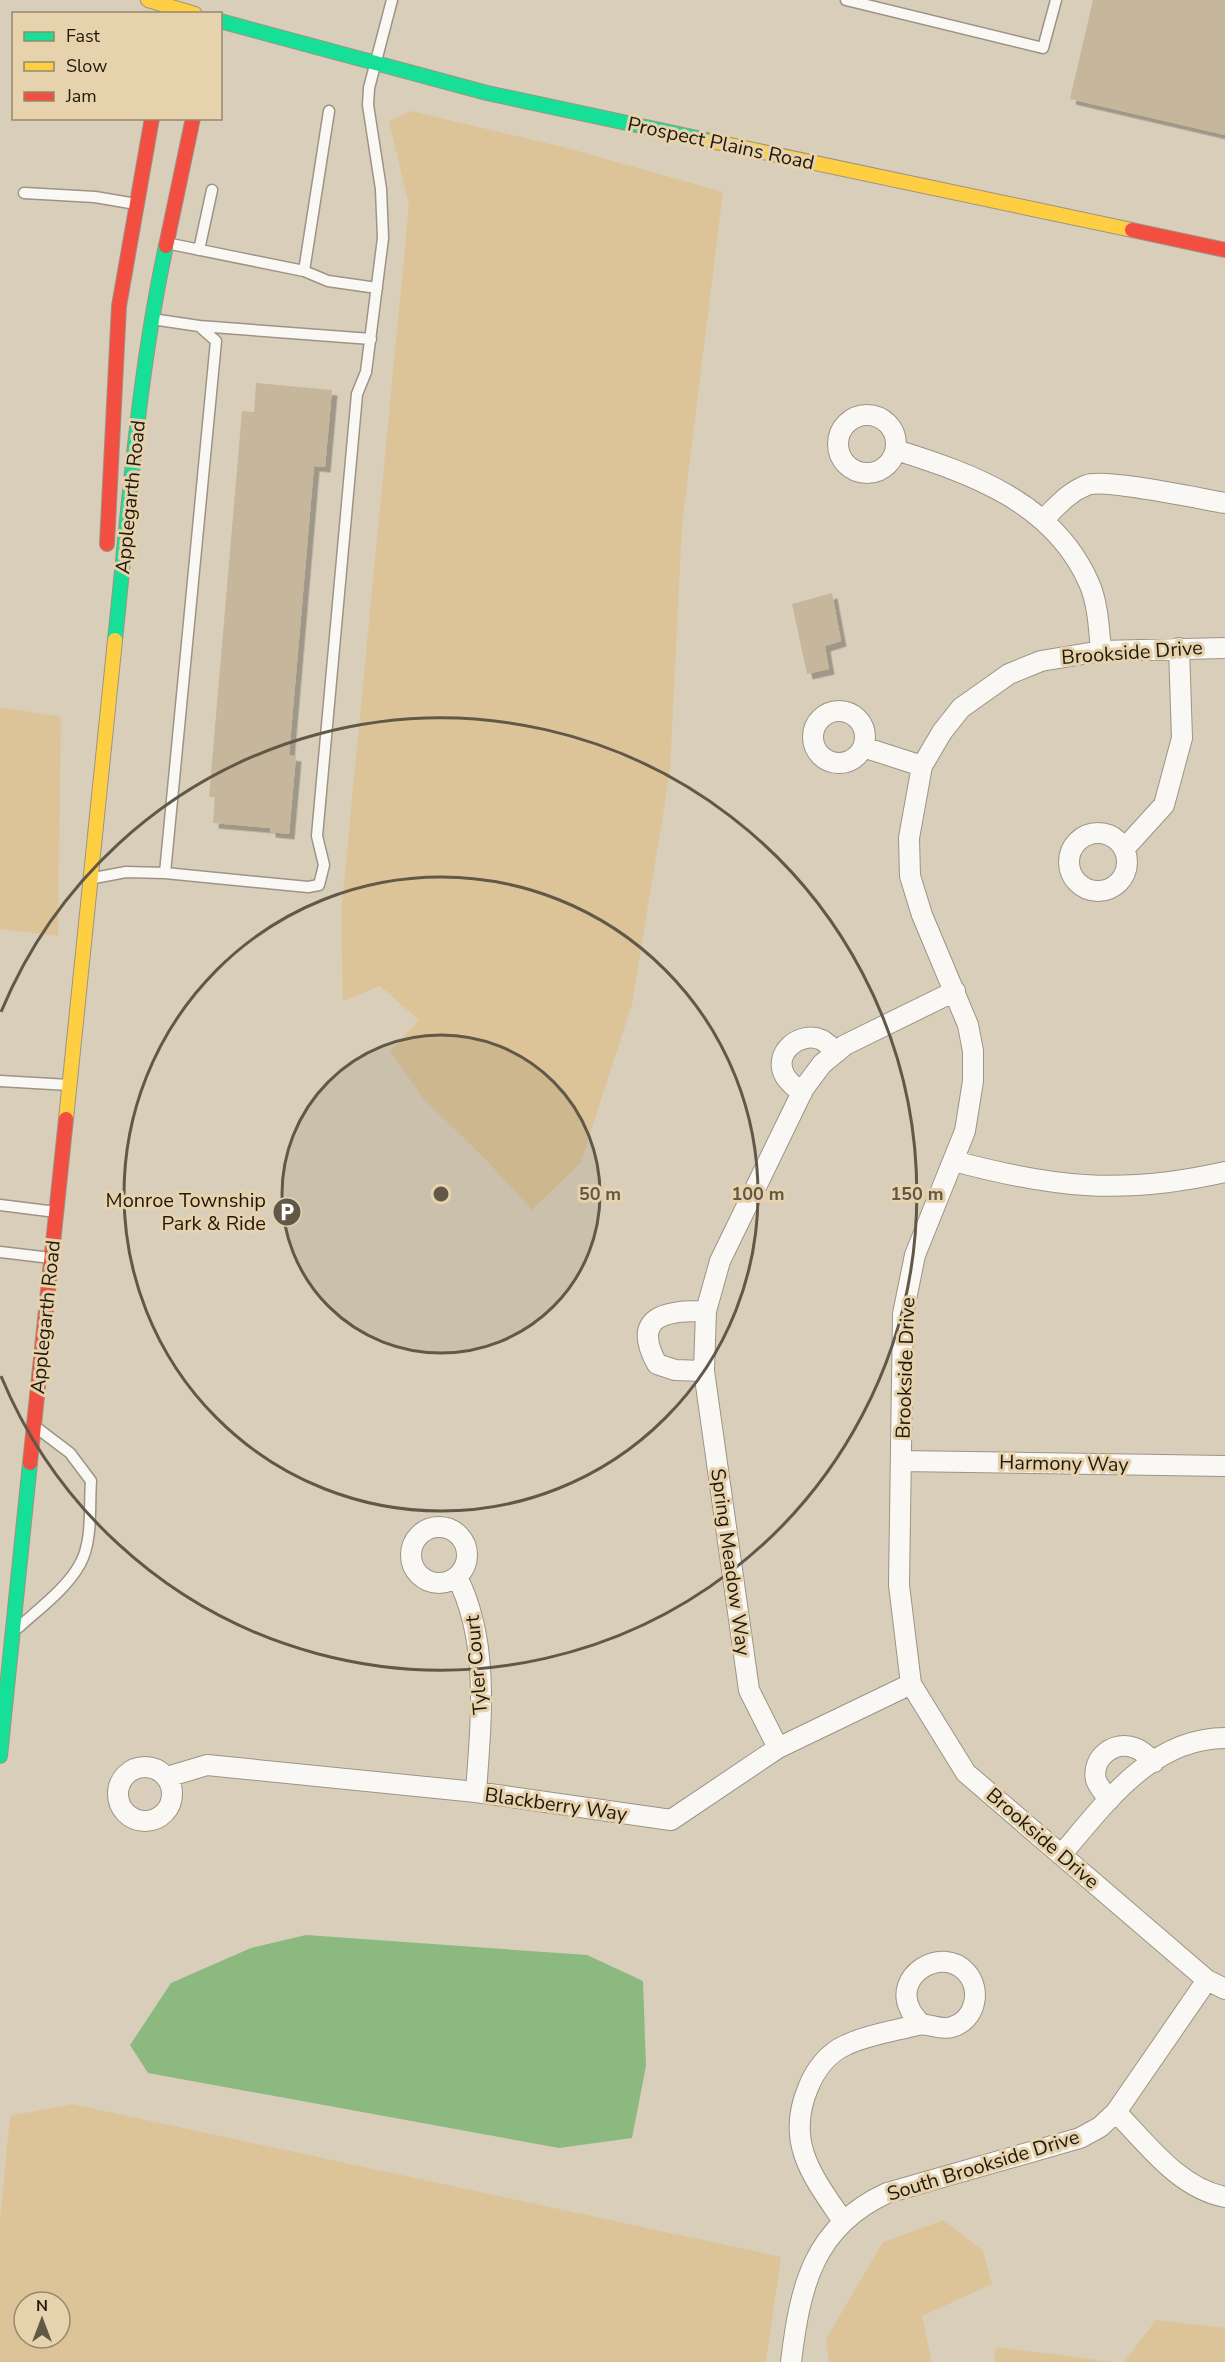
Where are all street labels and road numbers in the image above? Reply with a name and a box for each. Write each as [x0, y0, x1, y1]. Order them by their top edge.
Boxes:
street label: Prospect Plains Road [625, 110, 817, 176]
street label: Applegarth Road [109, 419, 152, 575]
street label: Brookside Drive [1060, 634, 1204, 671]
street label: Applegarth Road [24, 1239, 67, 1395]
street label: Brookside Drive [890, 1297, 921, 1439]
street label: Harmony Way [999, 1449, 1130, 1478]
street label: Spring Meadow Way [704, 1467, 757, 1658]
street label: Tyler Court [459, 1613, 494, 1716]
street label: Blackberry Way [483, 1781, 630, 1828]
street label: Brookside Drive [980, 1782, 1105, 1895]
street label: South Brookside Drive [884, 2123, 1083, 2208]

